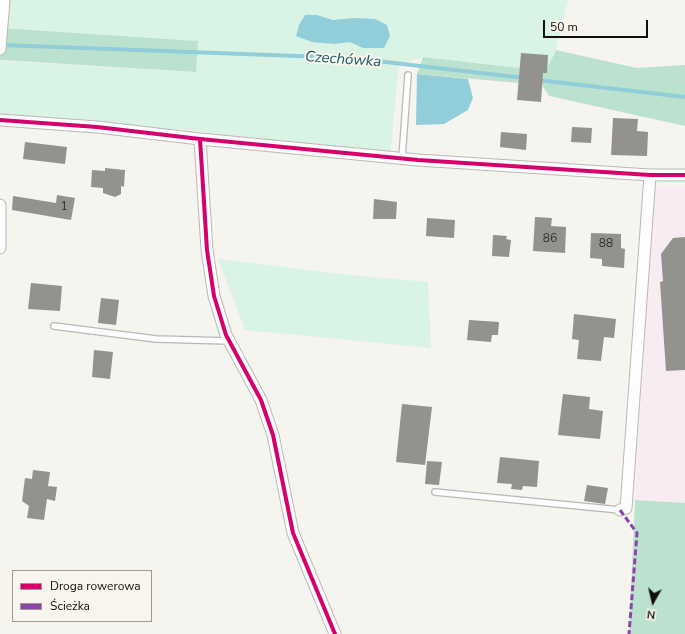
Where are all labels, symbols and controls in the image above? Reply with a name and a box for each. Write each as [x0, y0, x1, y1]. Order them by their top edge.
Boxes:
scale bar [545, 12, 650, 38]
text: 50 m [550, 19, 578, 35]
water label: Czechówka [304, 48, 382, 72]
house number: 1 [60, 200, 68, 214]
house number: 86 [543, 232, 557, 246]
house number: 88 [599, 237, 613, 251]
legend [12, 570, 152, 622]
text: Droga rowerowa [50, 578, 141, 594]
north arrow [633, 582, 673, 622]
text: Ścieżka [50, 598, 90, 614]
text: N [646, 606, 656, 622]

